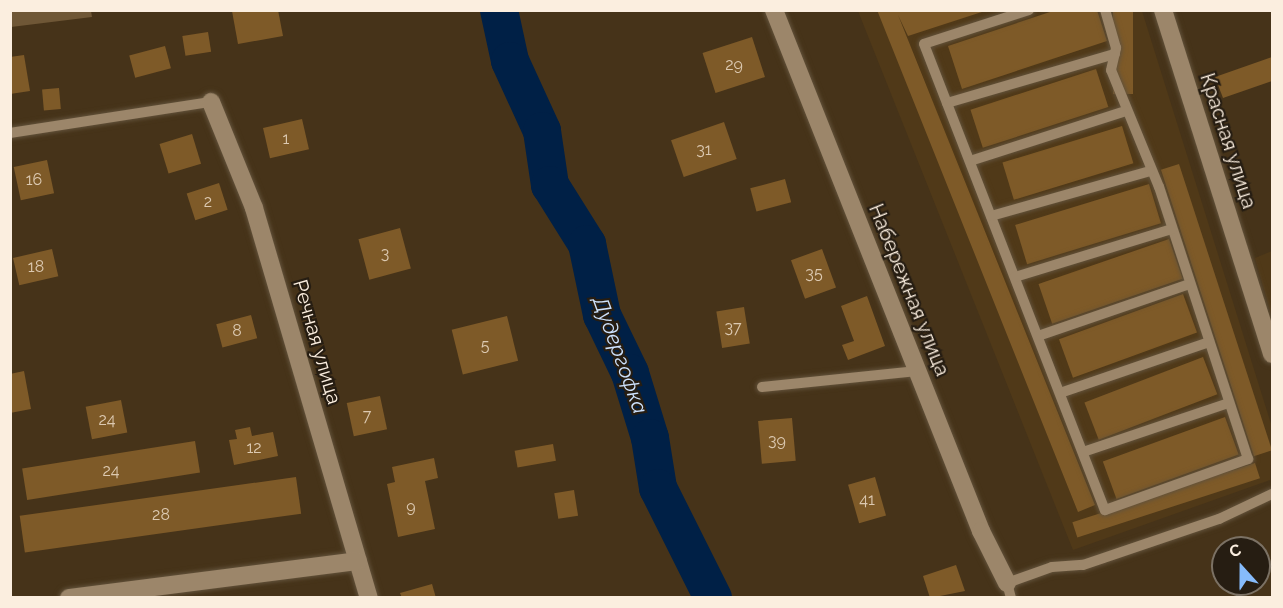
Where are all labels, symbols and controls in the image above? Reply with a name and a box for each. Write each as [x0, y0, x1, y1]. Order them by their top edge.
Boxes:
house number: 29 [725, 55, 743, 75]
street label: Красная улица [1195, 70, 1261, 212]
house number: 1 [283, 129, 289, 149]
house number: 31 [696, 140, 712, 160]
house number: 16 [26, 170, 42, 190]
house number: 2 [204, 192, 212, 212]
street label: Набережная улица [863, 200, 955, 380]
house number: 3 [381, 244, 389, 264]
house number: 18 [28, 257, 44, 277]
house number: 35 [805, 264, 823, 284]
street label: Речная улица [288, 277, 346, 407]
water label: Дудергофка [587, 293, 653, 417]
house number: 37 [724, 318, 742, 338]
house number: 8 [232, 321, 242, 341]
house number: 5 [481, 336, 489, 356]
house number: 7 [363, 406, 371, 426]
house number: 24 [98, 410, 116, 430]
house number: 39 [768, 431, 786, 451]
house number: 12 [246, 438, 262, 458]
house number: 24 [102, 461, 120, 481]
house number: 41 [859, 490, 875, 510]
house number: 9 [406, 497, 416, 517]
house number: 28 [152, 505, 170, 525]
north arrow [1211, 536, 1271, 596]
text: С [1227, 540, 1244, 561]

